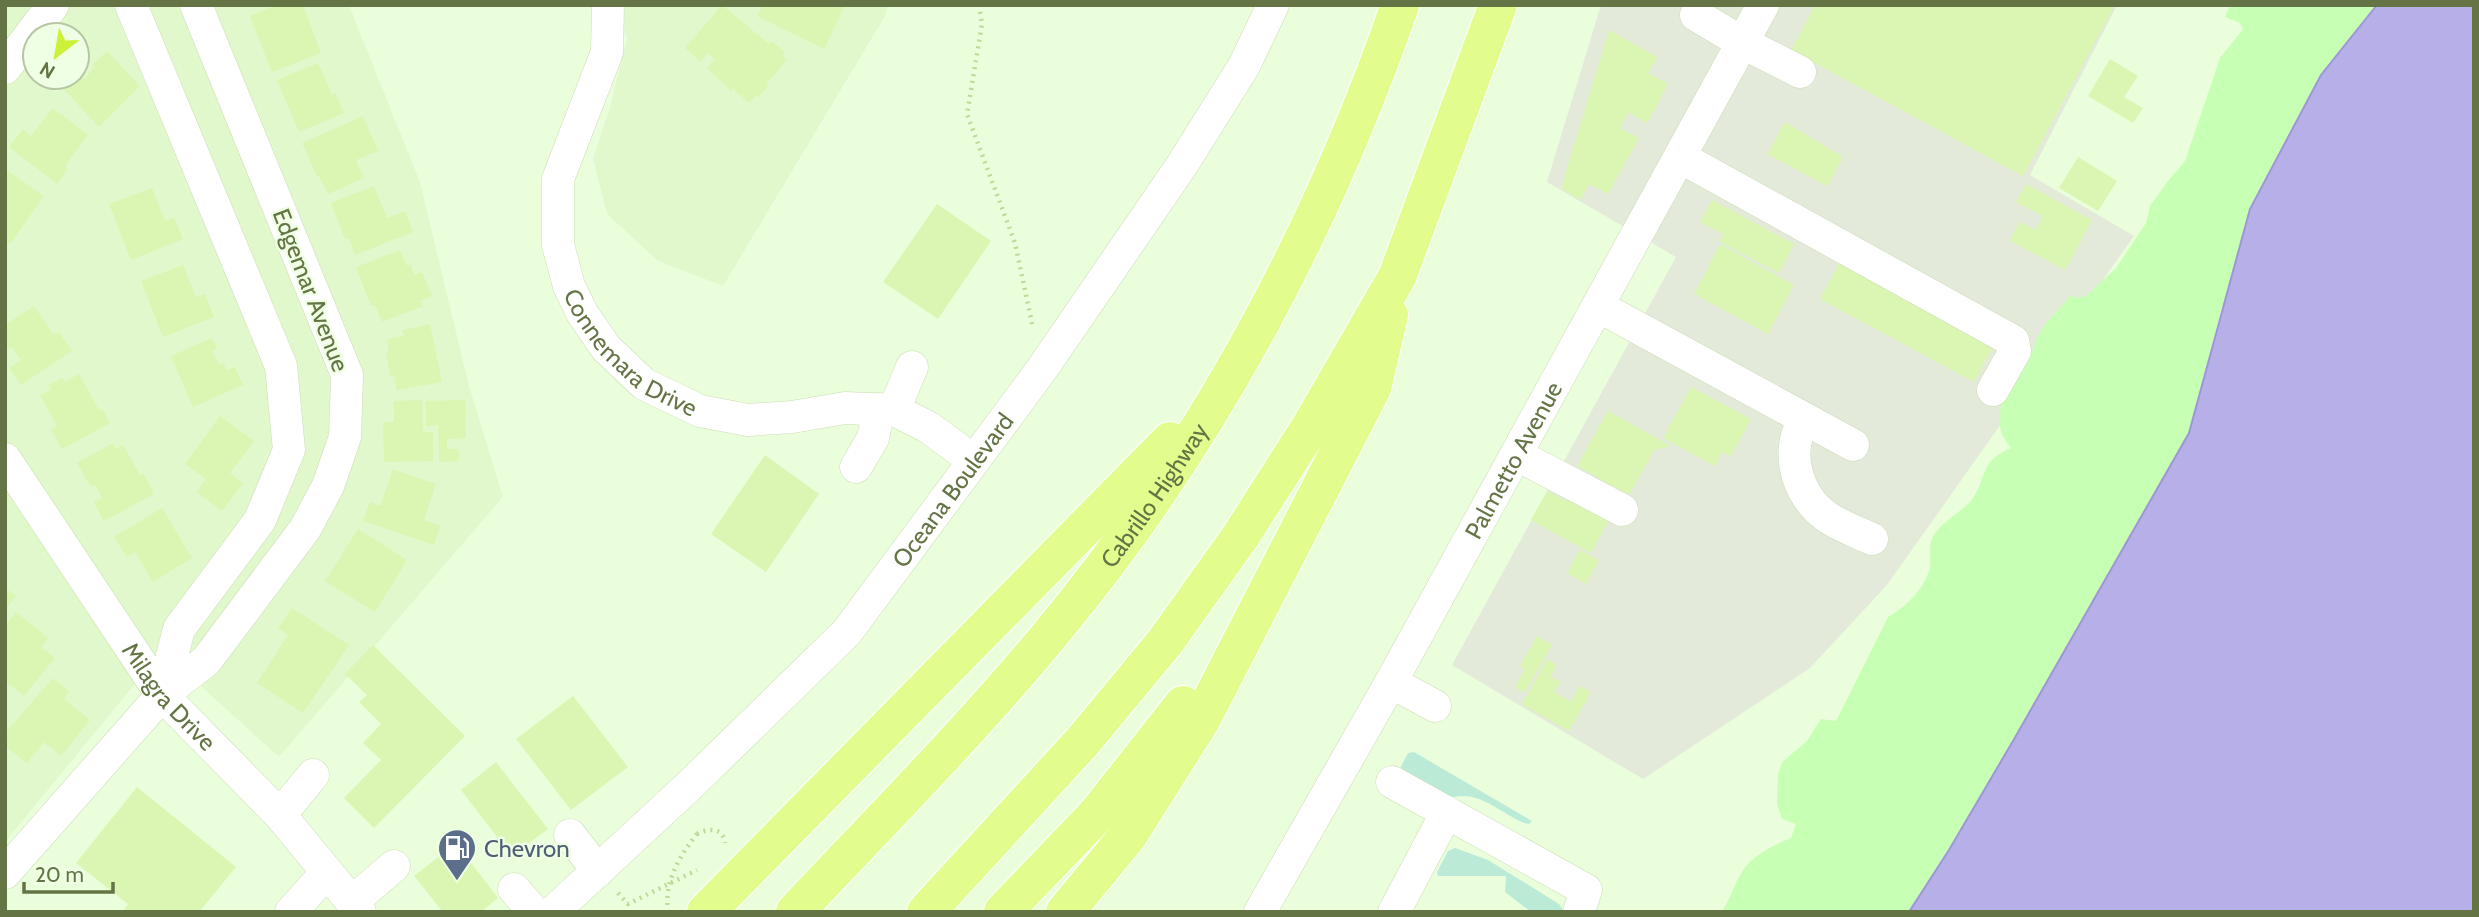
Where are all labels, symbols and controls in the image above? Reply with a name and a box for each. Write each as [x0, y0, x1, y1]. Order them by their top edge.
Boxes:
north arrow [21, 21, 91, 91]
text: N [36, 57, 59, 83]
street label: Edgemar Avenue [267, 204, 355, 376]
street label: Connemara Drive [558, 284, 702, 422]
street label: Palmetto Avenue [1458, 376, 1568, 544]
street label: Oceana Boulevard [886, 407, 1019, 573]
street label: Cabrillo Highway [1094, 417, 1214, 573]
street label: Milagra Drive [117, 637, 222, 756]
fuel station icon: Chevron [436, 827, 478, 882]
place label: Chevron [484, 834, 570, 863]
scale bar [24, 850, 114, 894]
text: 20 m [35, 862, 84, 887]

